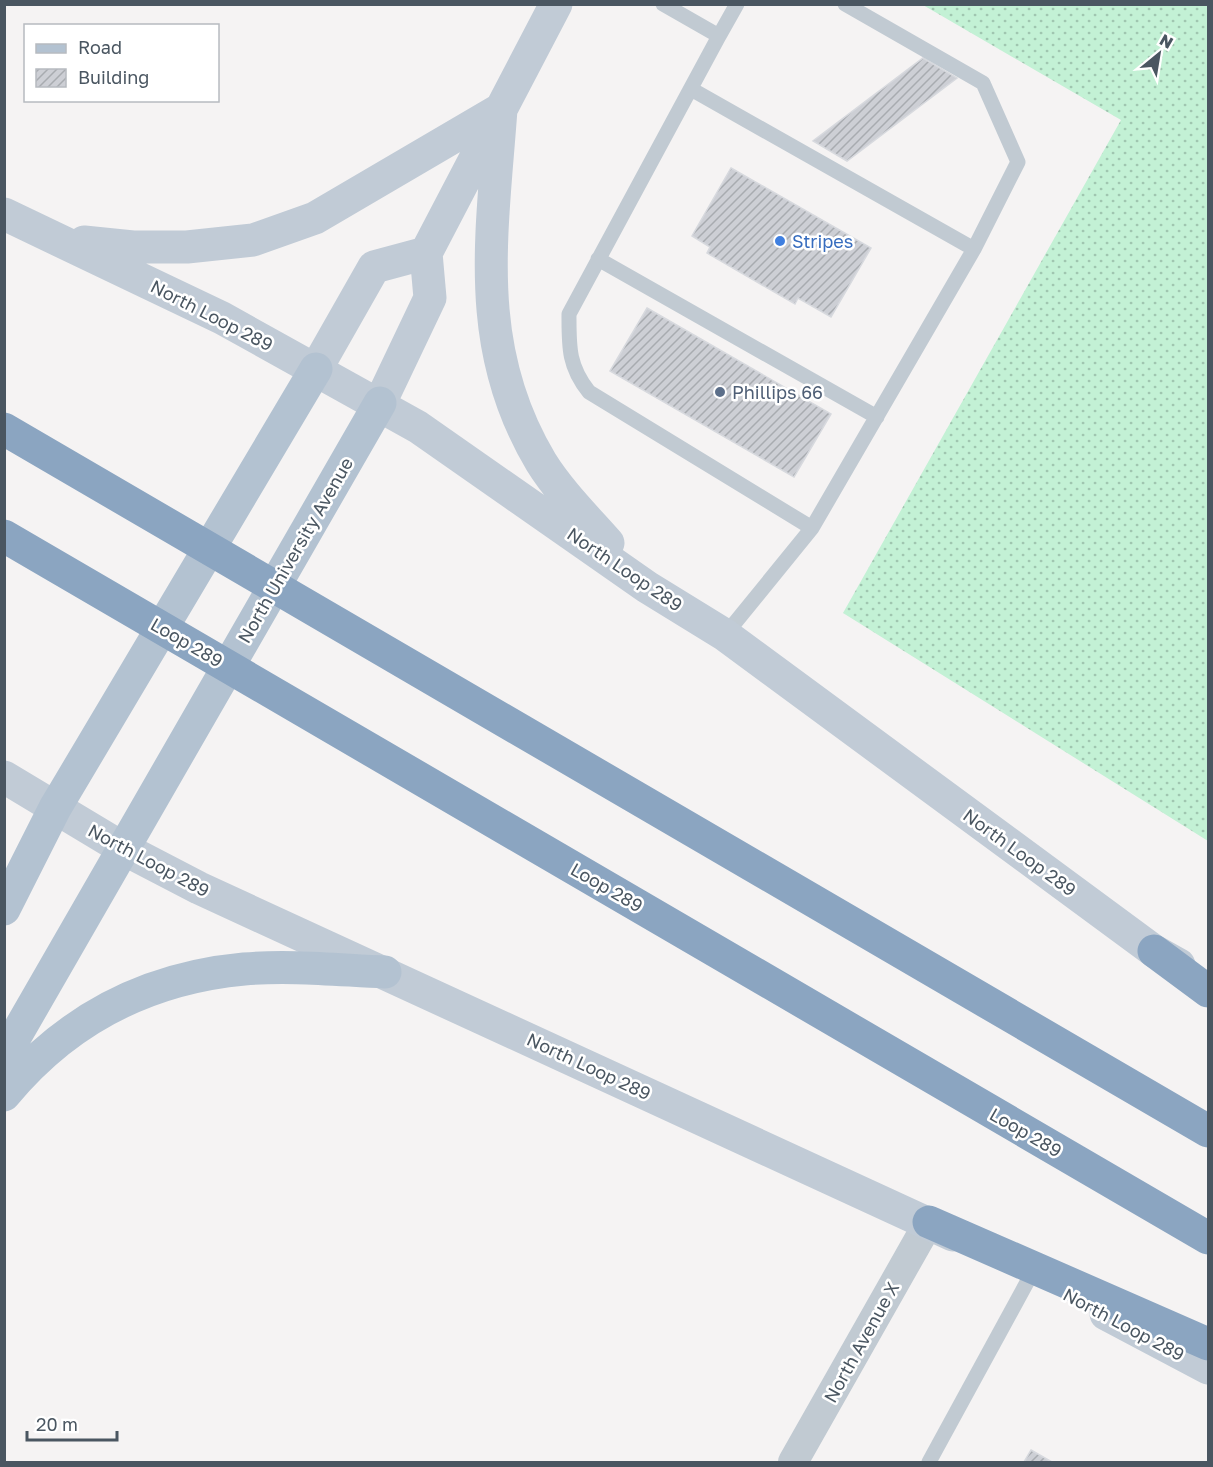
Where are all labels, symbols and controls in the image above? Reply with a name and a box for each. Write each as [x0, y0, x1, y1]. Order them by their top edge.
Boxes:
legend [24, 24, 219, 102]
north arrow [1129, 24, 1189, 84]
text: N [1156, 29, 1177, 53]
text: Road [78, 36, 122, 58]
text: Building [78, 66, 149, 88]
place label: Stripes [792, 230, 853, 252]
marker: Stripes [773, 234, 787, 248]
street label: North Loop 289 [147, 275, 277, 355]
place label: Phillips 66 [732, 381, 823, 403]
marker: Phillips 66 [713, 385, 727, 399]
street label: North University Avenue [233, 453, 357, 647]
street label: North Loop 289 [563, 522, 687, 616]
street label: Loop 289 [147, 613, 227, 671]
street label: North Loop 289 [959, 804, 1081, 900]
street label: North Loop 289 [85, 819, 213, 901]
street label: Loop 289 [567, 858, 647, 916]
street label: North Loop 289 [524, 1028, 654, 1104]
street label: Loop 289 [986, 1103, 1066, 1161]
street label: North Avenue X [819, 1278, 903, 1406]
street label: North Loop 289 [1060, 1283, 1188, 1365]
scale bar [27, 1404, 117, 1442]
text: 20 m [36, 1413, 78, 1435]

